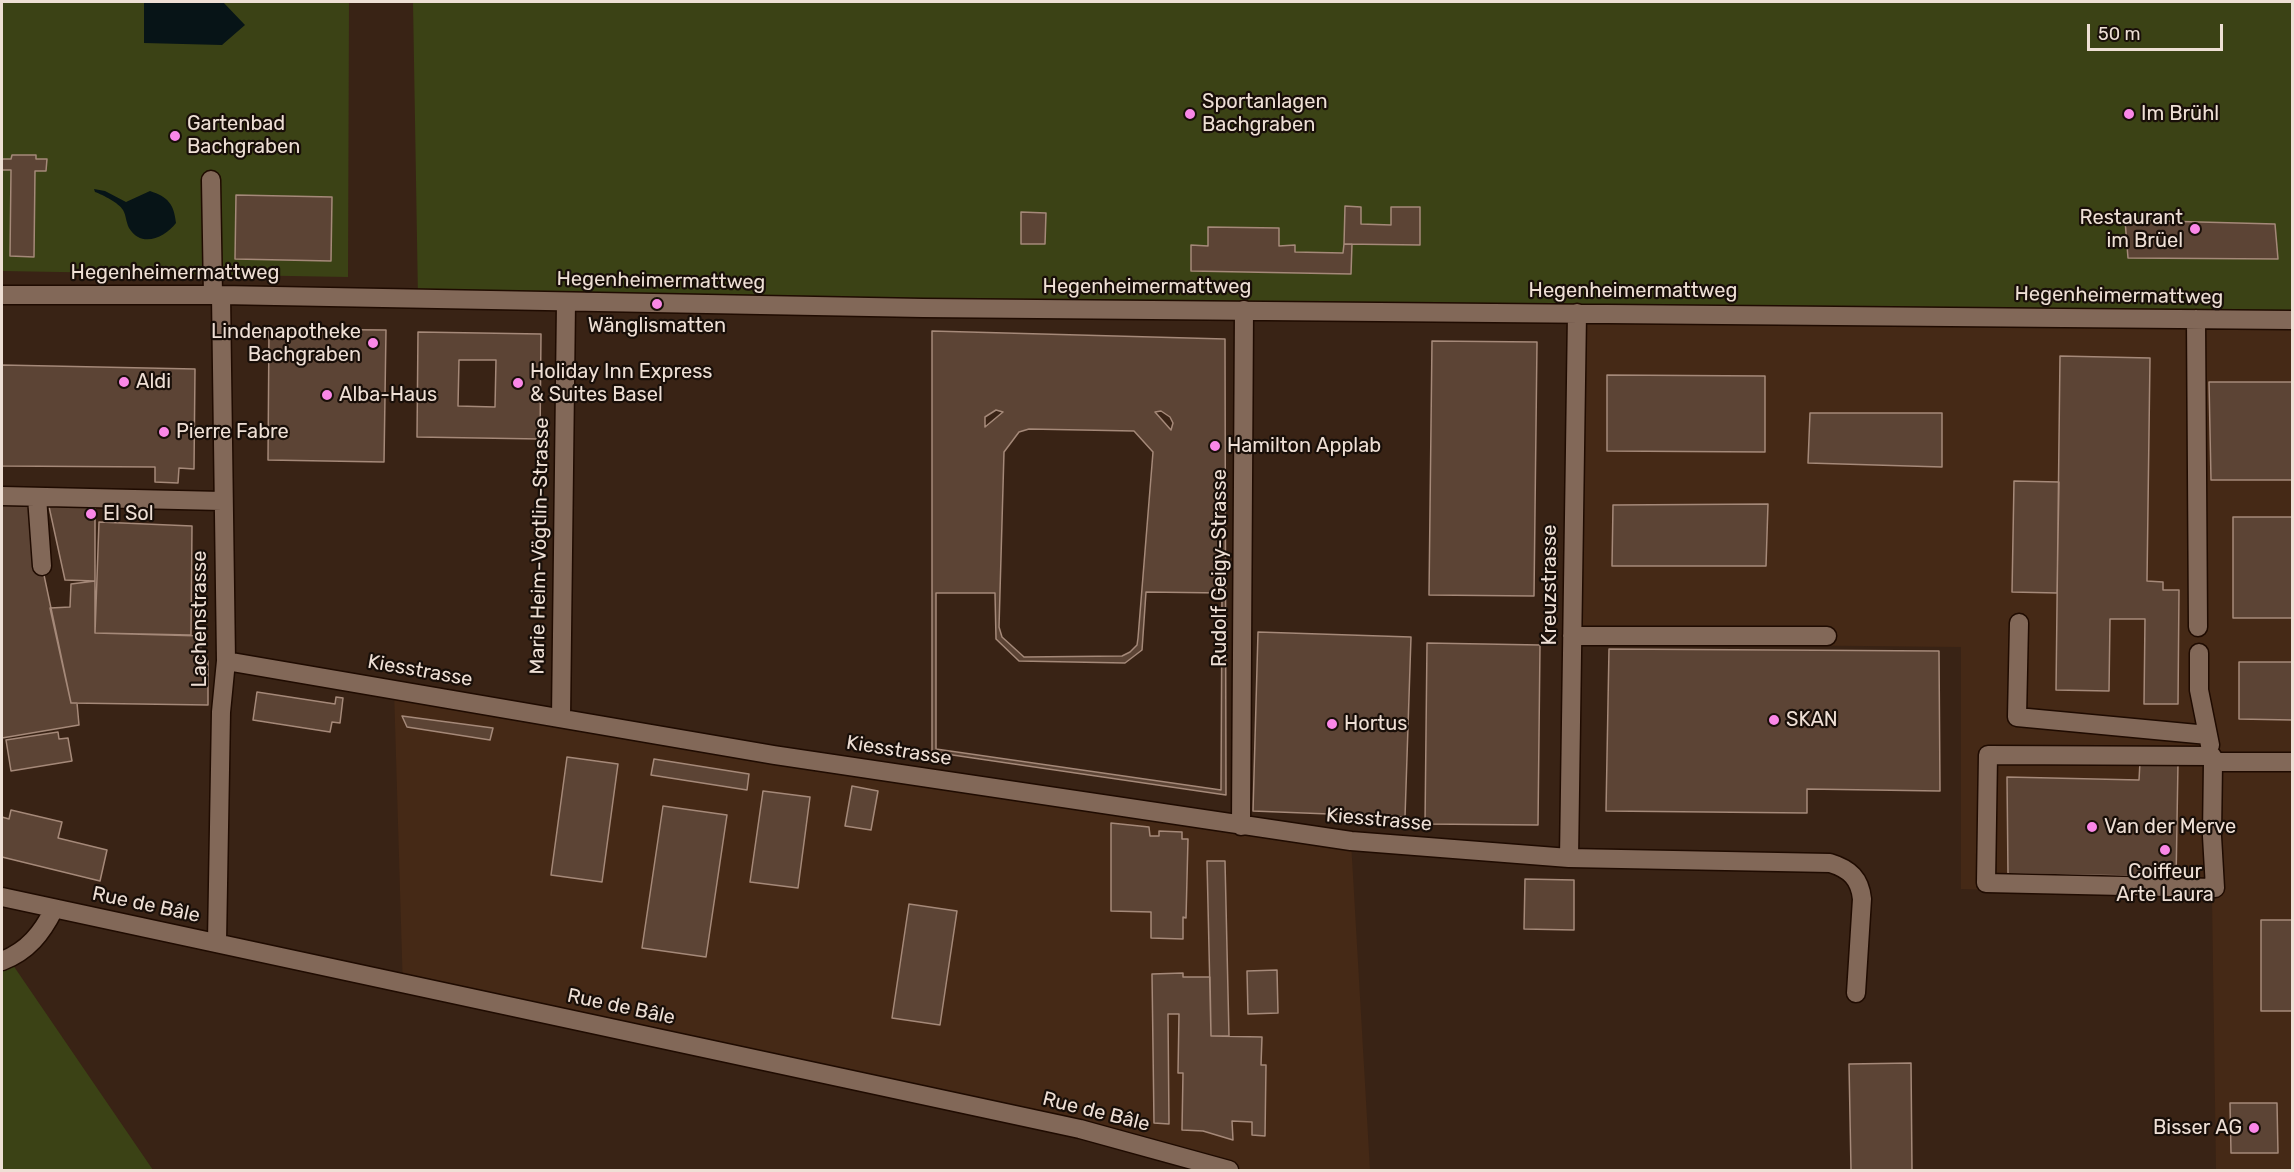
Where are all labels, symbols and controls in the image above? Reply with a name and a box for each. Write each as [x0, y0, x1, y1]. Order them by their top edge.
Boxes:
scale bar [2090, 12, 2226, 50]
text: 50 m [2098, 23, 2141, 45]
place label: Sportanlagen Bachgraben [1202, 90, 1328, 137]
place label: Im Brühl [2141, 102, 2219, 126]
marker: Sportanlagen Bachgraben [1183, 107, 1197, 121]
marker: Im Brühl [2122, 107, 2136, 121]
place label: Gartenbad Bachgraben [187, 112, 300, 159]
marker: Gartenbad Bachgraben [168, 129, 182, 143]
place label: Restaurant im Brüel [2079, 206, 2183, 253]
marker: Restaurant im Brüel [2188, 222, 2202, 236]
street label: Hegenheimermattweg [71, 261, 279, 285]
street label: Hegenheimermattweg [556, 267, 766, 295]
street label: Hegenheimermattweg [1043, 275, 1251, 299]
street label: Hegenheimermattweg [1529, 279, 1737, 303]
street label: Hegenheimermattweg [2014, 282, 2224, 310]
marker: Wänglismatten [650, 297, 664, 311]
place label: Wänglismatten [588, 314, 726, 338]
place label: Lindenapotheke Bachgraben [211, 320, 361, 367]
marker: Lindenapotheke Bachgraben [366, 336, 380, 350]
place label: Holiday Inn Express & Suites Basel [530, 360, 713, 407]
place label: Aldi [136, 370, 171, 394]
marker: Aldi [117, 375, 131, 389]
marker: Holiday Inn Express & Suites Basel [511, 376, 525, 390]
place label: Alba-Haus [339, 383, 437, 407]
marker: Alba-Haus [320, 388, 334, 402]
street label: Marie Heim-Vögtlin-Strasse [526, 417, 554, 675]
place label: Pierre Fabre [176, 420, 289, 444]
marker: Pierre Fabre [157, 425, 171, 439]
place label: Hamilton Applab [1227, 434, 1381, 458]
marker: Hamilton Applab [1208, 439, 1222, 453]
street label: Rudolf Geigy-Strasse [1208, 469, 1232, 667]
place label: El Sol [103, 502, 154, 526]
marker: El Sol [84, 507, 98, 521]
street label: Kreuzstrasse [1538, 525, 1562, 645]
street label: Lachenstrasse [188, 551, 212, 687]
street label: Kiesstrasse [366, 650, 474, 692]
place label: SKAN [1786, 708, 1838, 732]
place label: Hortus [1344, 712, 1407, 736]
marker: SKAN [1767, 713, 1781, 727]
marker: Hortus [1325, 717, 1339, 731]
street label: Kiesstrasse [845, 731, 953, 771]
street label: Kiesstrasse [1325, 803, 1433, 837]
place label: Van der Merve [2104, 815, 2236, 839]
marker: Van der Merve [2085, 820, 2099, 834]
marker: Coiffeur Arte Laura [2158, 843, 2172, 857]
place label: Coiffeur Arte Laura [2116, 860, 2214, 907]
street label: Rue de Bâle [90, 882, 202, 928]
street label: Rue de Bâle [565, 984, 677, 1030]
street label: Rue de Bâle [1040, 1087, 1152, 1137]
place label: Bisser AG [2153, 1116, 2242, 1140]
marker: Bisser AG [2247, 1121, 2261, 1135]

